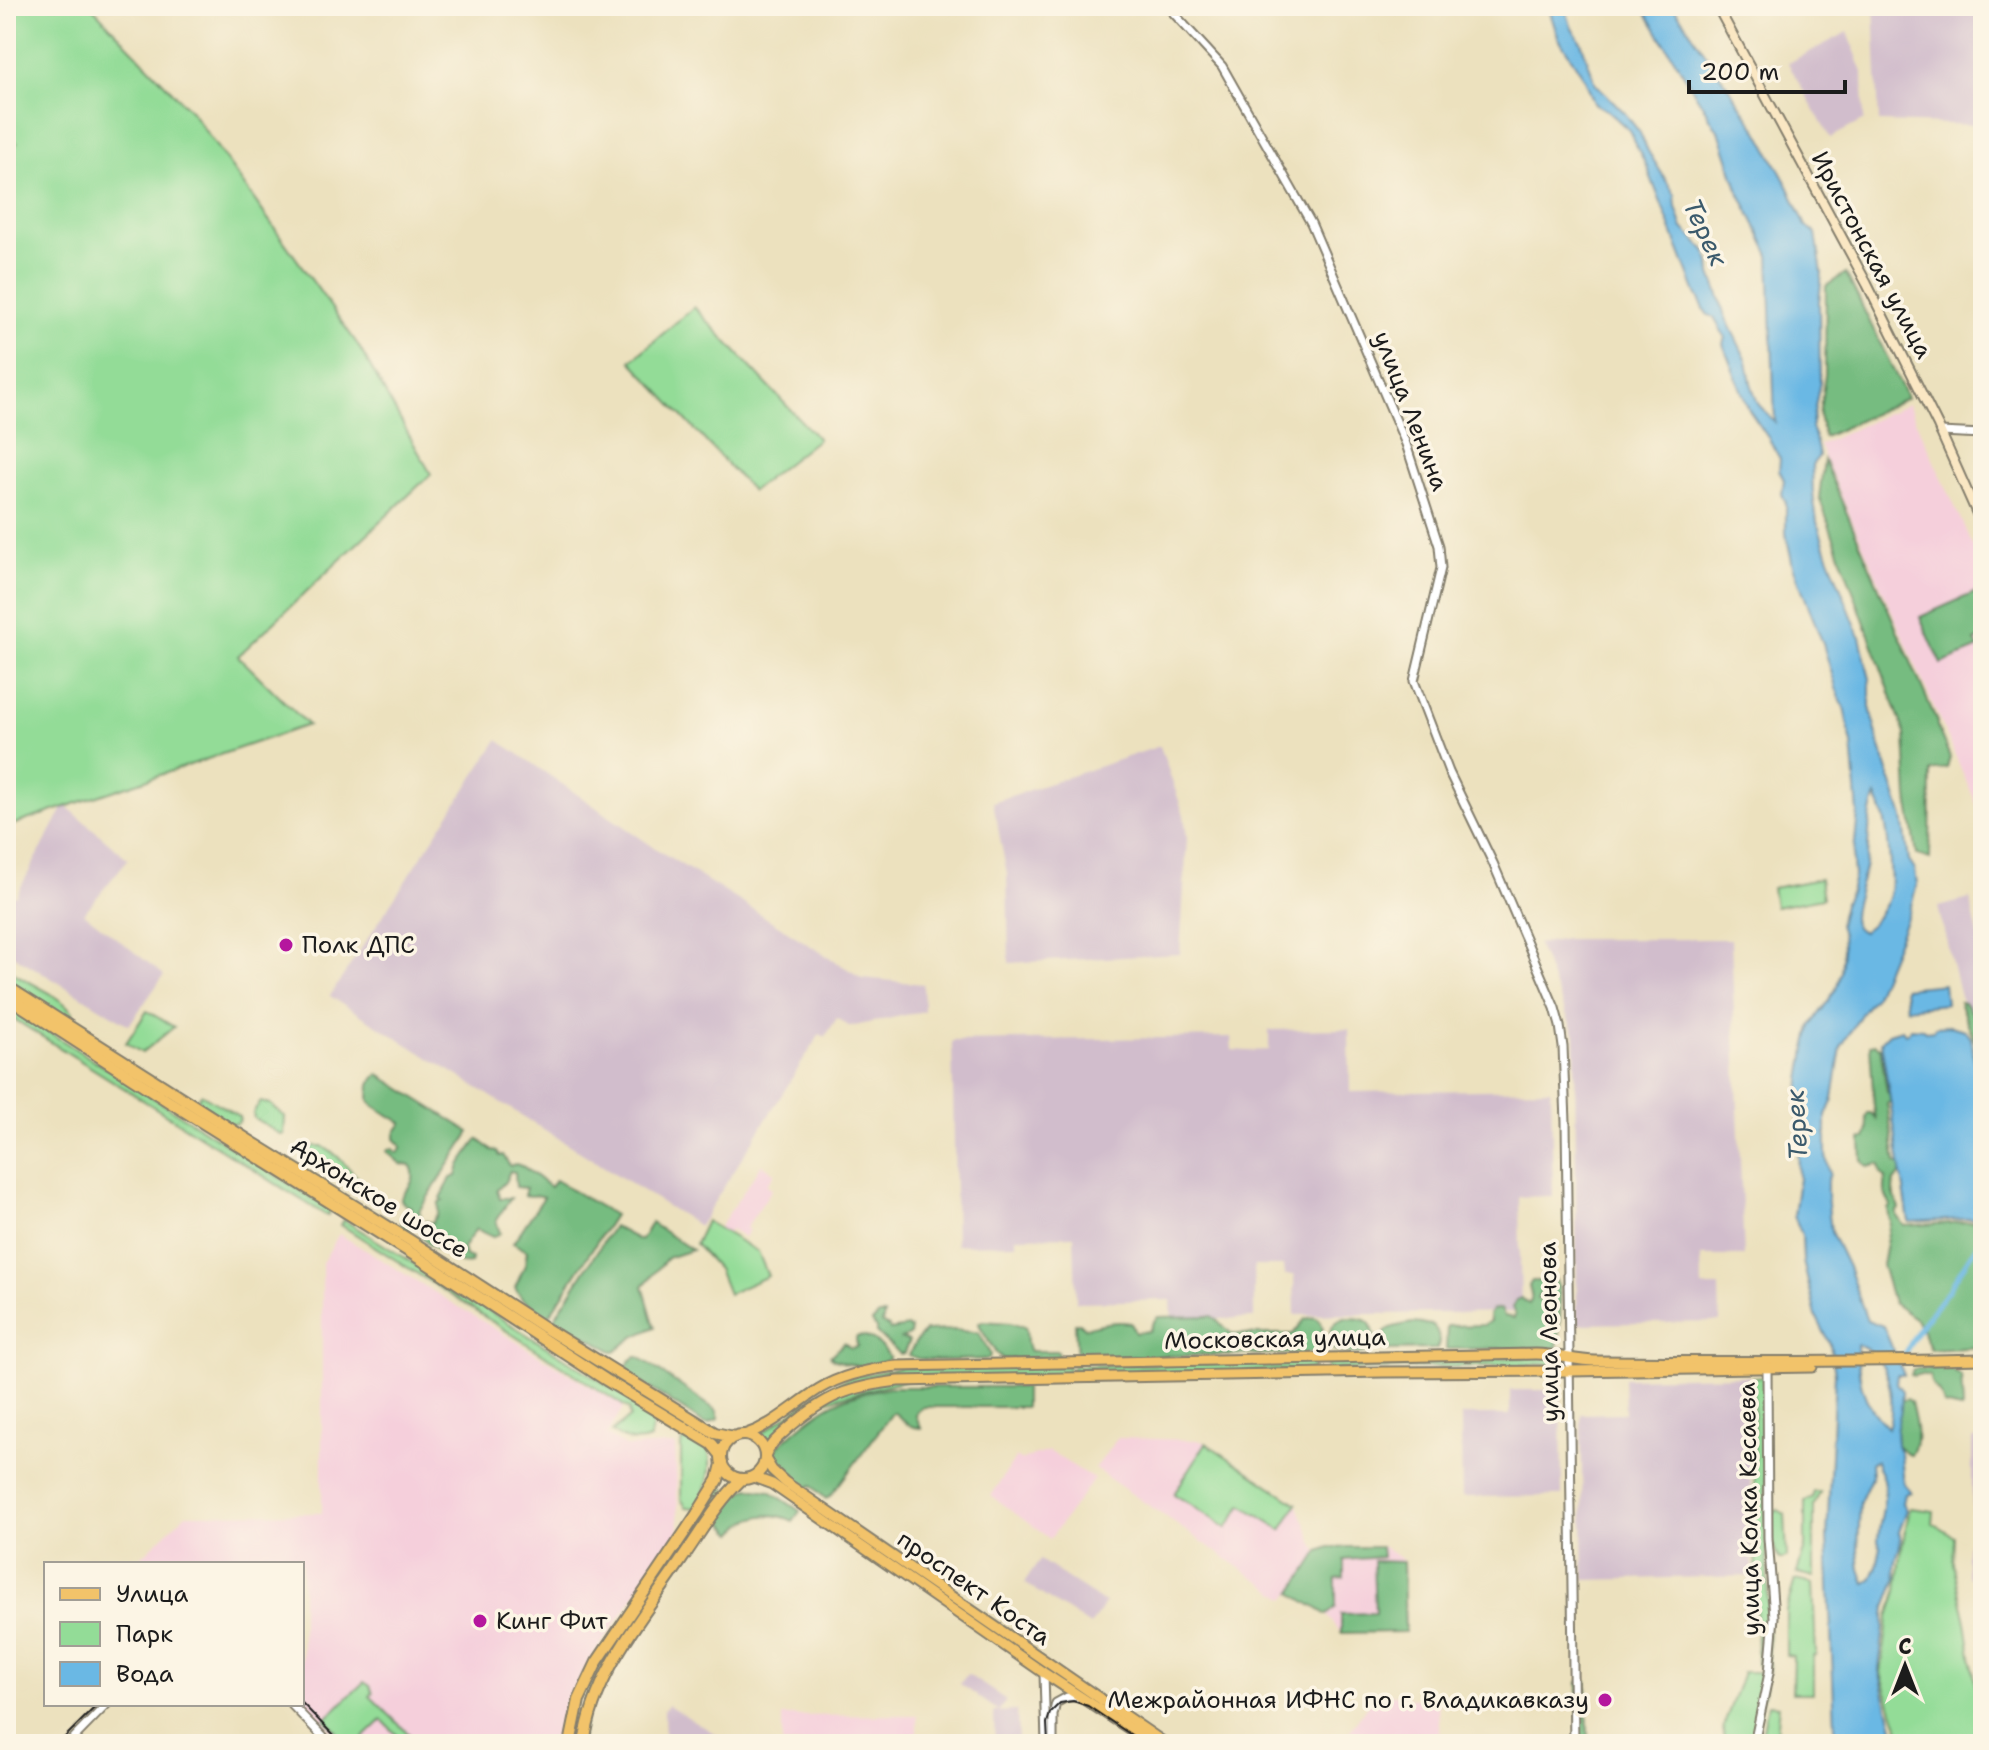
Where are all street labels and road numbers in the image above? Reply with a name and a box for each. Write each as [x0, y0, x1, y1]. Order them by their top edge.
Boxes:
street label: Иристонская улица [1804, 146, 1940, 364]
street label: улица Ленина [1366, 327, 1456, 495]
street label: Архонское шоссе [284, 1130, 474, 1266]
street label: улица Леонова [1531, 1241, 1567, 1422]
street label: Московская улица [1164, 1321, 1386, 1357]
street label: улица Колка Кесаева [1731, 1382, 1767, 1636]
street label: проспект Коста [891, 1523, 1057, 1653]

